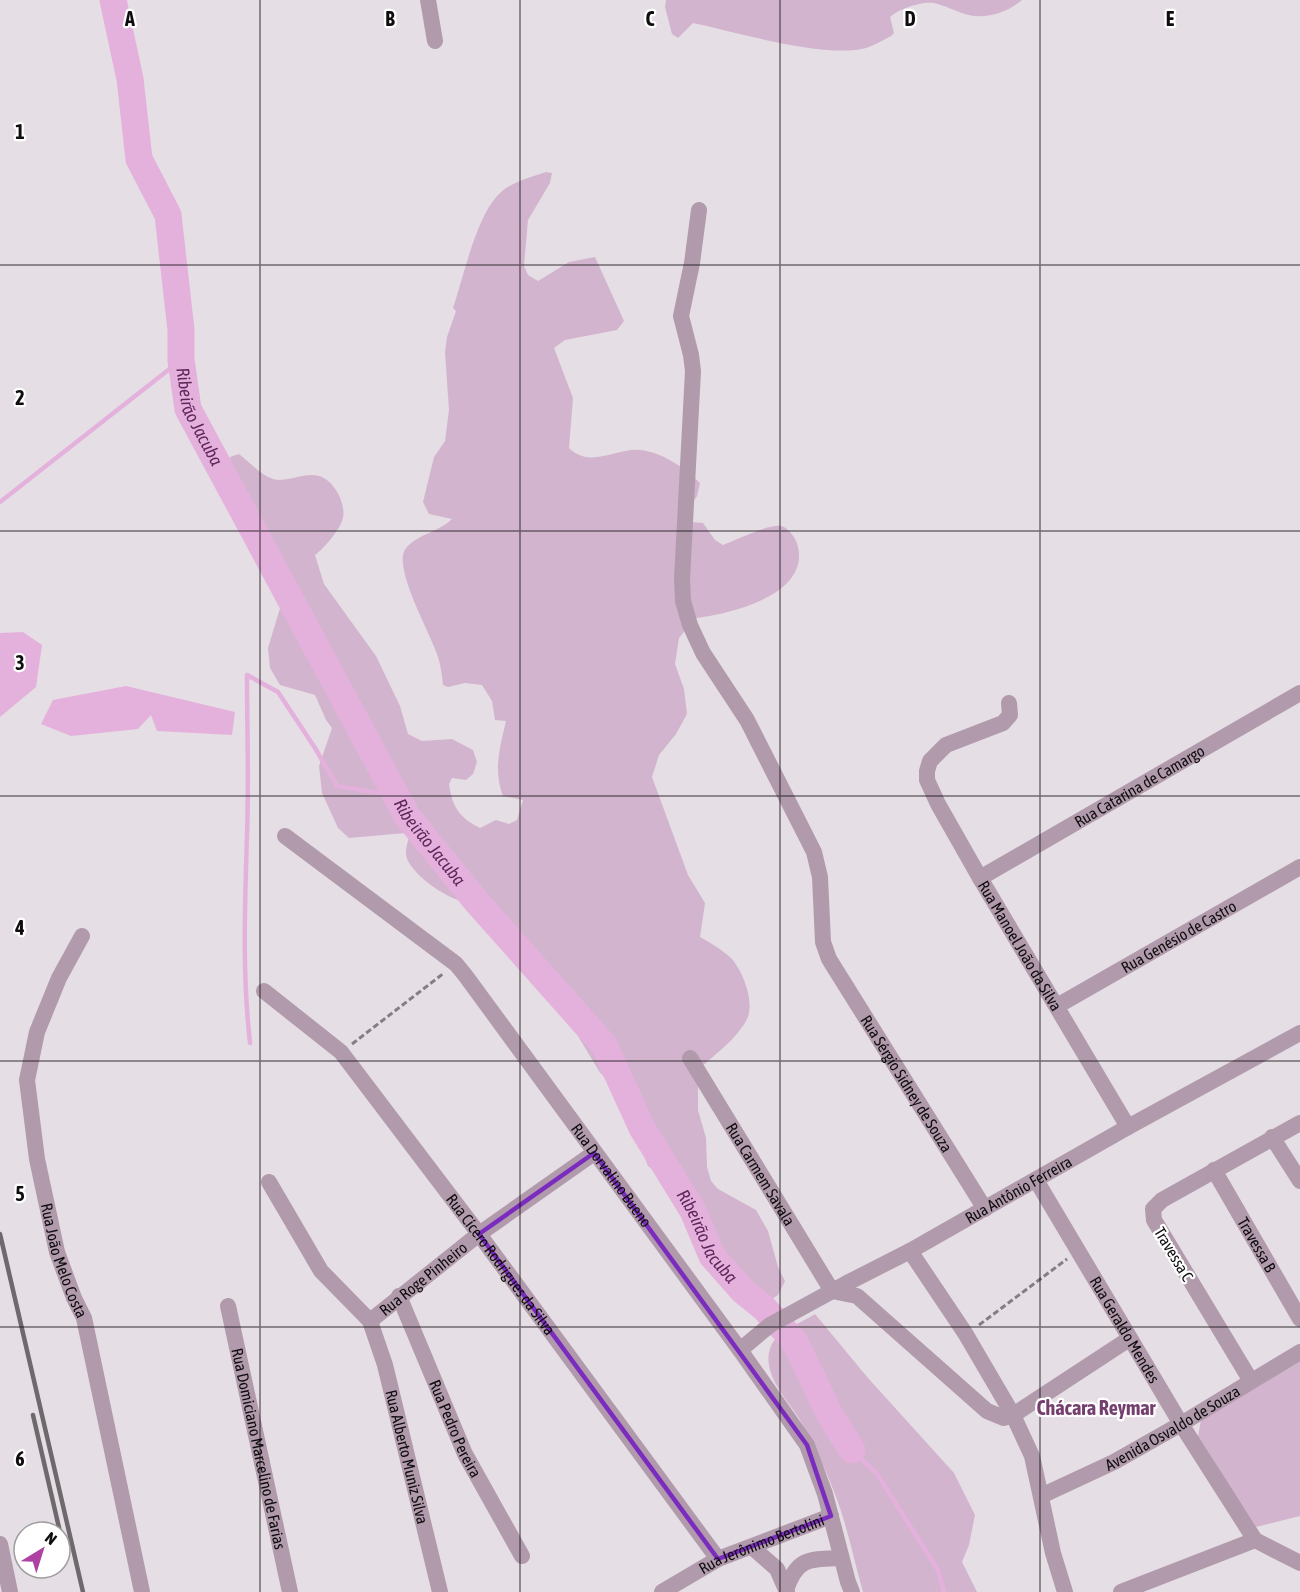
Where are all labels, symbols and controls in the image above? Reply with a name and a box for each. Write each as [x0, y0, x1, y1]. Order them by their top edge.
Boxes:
text: A [124, 7, 135, 30]
text: B [385, 7, 395, 30]
text: C [646, 7, 655, 30]
text: D [904, 7, 916, 30]
text: E [1166, 7, 1175, 30]
text: 1 [15, 120, 25, 143]
water label: Ribeirão Jacuba [172, 366, 228, 469]
text: 2 [15, 386, 25, 409]
text: 3 [15, 651, 25, 674]
street label: Rua Catarina de Camargo [1071, 741, 1207, 830]
water label: Ribeirão Jacuba [390, 795, 470, 890]
street label: Rua Manoel João da Silva [975, 877, 1066, 1014]
street label: Rua Genésio de Castro [1118, 897, 1239, 976]
text: 4 [14, 916, 25, 939]
street label: Rua Sérgio Sidney de Souza [857, 1012, 956, 1155]
street label: Rua Carmem Savala [723, 1119, 799, 1229]
street label: Rua Dorvalino Bueno [568, 1120, 656, 1230]
street label: Rua Antônio Ferreira [962, 1152, 1075, 1227]
text: 5 [15, 1182, 25, 1205]
water label: Ribeirão Jacuba [672, 1186, 742, 1288]
street label: Rua Cícero Rodrigues da Silva [443, 1190, 559, 1338]
street label: Rua João Melo Costa [38, 1201, 91, 1321]
street label: Travessa B [1234, 1214, 1280, 1275]
street label: Travessa C [1151, 1224, 1197, 1284]
street label: Rua Roge Pinheiro [376, 1238, 471, 1319]
street label: Rua Geraldo Mendes [1086, 1273, 1164, 1386]
street label: Rua Domiciano Marcelino de Farias [228, 1346, 290, 1551]
street label: Rua Pedro Pereira [426, 1377, 485, 1480]
street label: Avenida Osvaldo de Souza [1102, 1382, 1243, 1474]
street label: Rua Alberto Muniz Silva [382, 1388, 432, 1526]
district label: Chácara Reymar [1037, 1396, 1157, 1419]
text: 6 [15, 1447, 25, 1470]
street label: Rua Jerônimo Bertolini [696, 1510, 827, 1577]
north arrow [12, 1520, 72, 1580]
text: N [42, 1528, 61, 1548]

